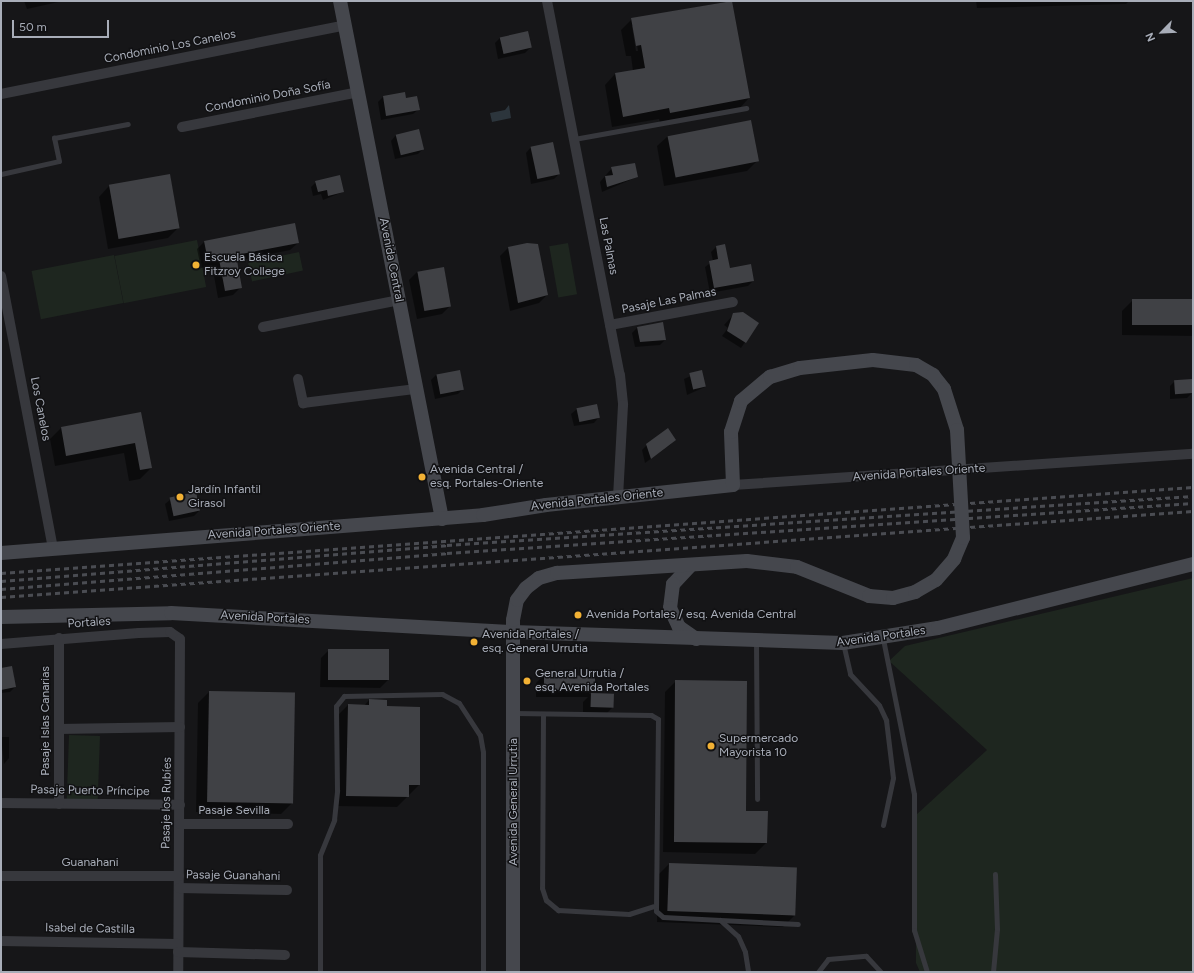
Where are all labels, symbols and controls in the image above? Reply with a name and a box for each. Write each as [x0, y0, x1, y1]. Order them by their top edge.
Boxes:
scale bar [14, 12, 111, 38]
north arrow [1142, 12, 1182, 52]
text: 50 m [19, 20, 47, 34]
street label: Condominio Los Canelos [103, 27, 237, 67]
text: N [1143, 31, 1158, 44]
street label: Condominio Doña Sofía [204, 78, 332, 116]
street label: Las Palmas [595, 216, 621, 276]
street label: Avenida Central [376, 217, 406, 303]
place label: Escuela Básica Fitzroy College [204, 251, 285, 279]
marker: Escuela Básica Fitzroy College [191, 260, 201, 270]
street label: Pasaje Las Palmas [621, 285, 717, 317]
street label: Los Canelos [27, 376, 53, 442]
street label: Avenida Portales Oriente [852, 461, 986, 485]
place label: Avenida Central / esq. Portales-Oriente [430, 463, 543, 491]
marker: Avenida Central / esq. Portales-Oriente [417, 472, 427, 482]
place label: Jardín Infantil Girasol [188, 483, 261, 511]
street label: Avenida Portales Oriente [530, 486, 664, 514]
marker: Jardín Infantil Girasol [175, 492, 185, 502]
street label: Avenida Portales Oriente [207, 519, 341, 543]
street label: Avenida Portales [220, 608, 310, 628]
place label: Avenida Portales / esq. Avenida Central [586, 608, 796, 622]
marker: Avenida Portales / esq. Avenida Central [573, 610, 583, 620]
street label: Portales [67, 614, 111, 632]
street label: Avenida Portales [836, 624, 926, 650]
place label: Avenida Portales / esq. General Urrutia [482, 628, 588, 656]
marker: Avenida Portales / esq. General Urrutia [469, 637, 479, 647]
street label: Pasaje Islas Canarias [39, 666, 53, 776]
place label: General Urrutia / esq. Avenida Portales [535, 667, 649, 695]
marker: General Urrutia / esq. Avenida Portales [522, 676, 532, 686]
place label: Supermercado Mayorista 10 [719, 732, 798, 760]
street label: Avenida General Urrutia [507, 738, 521, 866]
marker: Supermercado Mayorista 10 [706, 741, 716, 751]
street label: Pasaje los Rubíes [159, 757, 175, 849]
street label: Pasaje Puerto Príncipe [30, 783, 150, 799]
street label: Pasaje Sevilla [198, 804, 270, 818]
street label: Guanahani [61, 856, 119, 870]
street label: Pasaje Guanahani [186, 868, 280, 884]
street label: Isabel de Castilla [45, 921, 135, 937]

